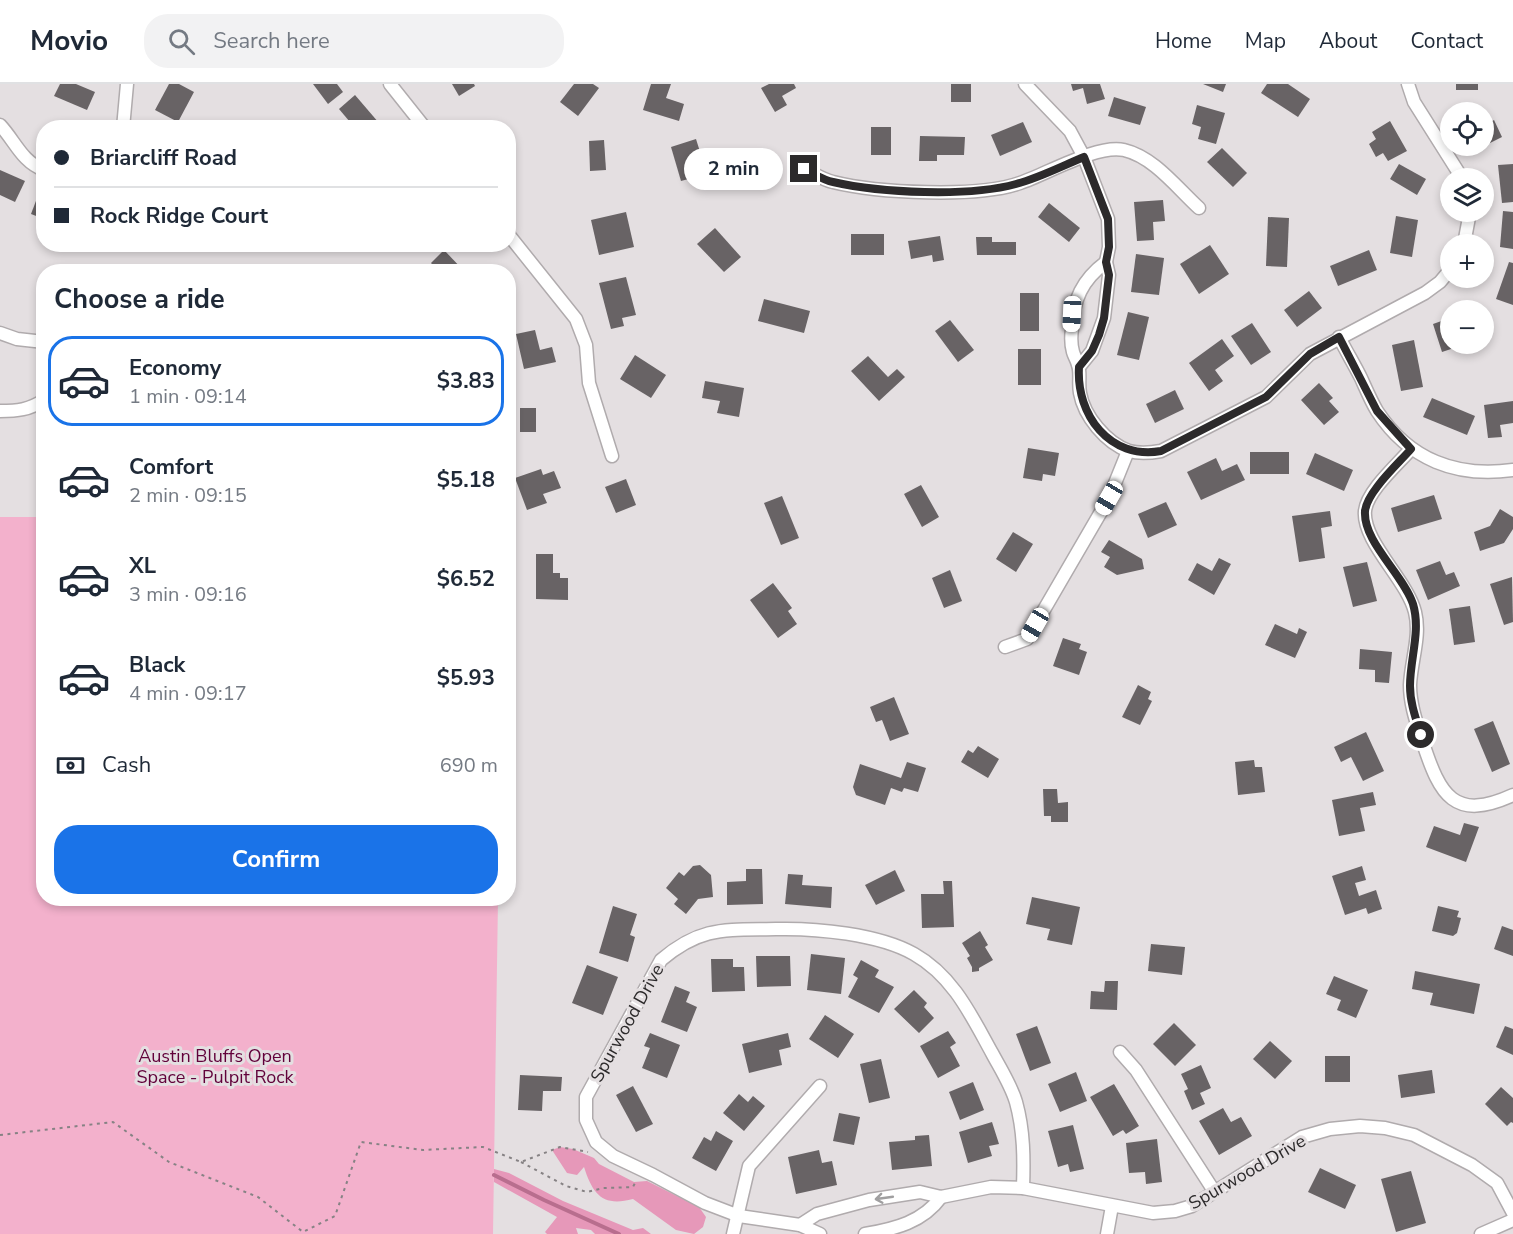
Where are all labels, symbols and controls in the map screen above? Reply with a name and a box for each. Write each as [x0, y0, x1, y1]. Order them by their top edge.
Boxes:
search box [144, 14, 564, 68]
text: Movio [30, 22, 108, 60]
icon: search [165, 25, 198, 58]
text: Search here [213, 26, 330, 56]
text: Home [1155, 27, 1212, 55]
text: Map [1245, 27, 1286, 55]
text: About [1319, 27, 1377, 55]
text: Contact [1410, 27, 1483, 55]
map controls [1440, 102, 1494, 354]
button: locate [1440, 102, 1494, 156]
text: Briarcliff Road [90, 143, 237, 173]
callout: 2 min [684, 148, 783, 190]
text: 2 min [708, 155, 759, 182]
route end [790, 155, 817, 182]
button: layers [1440, 168, 1494, 222]
text: Rock Ridge Court [90, 201, 268, 231]
button: + [1440, 234, 1494, 288]
text: Choose a ride [54, 281, 225, 318]
car [1062, 296, 1082, 332]
button: − [1440, 300, 1494, 354]
text: Economy [129, 353, 221, 383]
icon: car [57, 354, 111, 408]
text: $3.83 [437, 366, 495, 396]
text: 1 min · 09:14 [129, 383, 247, 410]
text: Comfort [129, 452, 213, 482]
icon: car [57, 453, 111, 507]
text: $5.18 [437, 465, 495, 495]
car [1092, 478, 1126, 518]
text: 2 min · 09:15 [129, 482, 247, 509]
text: XL [129, 551, 156, 581]
icon: car [57, 552, 111, 606]
text: $6.52 [437, 564, 495, 594]
text: 3 min · 09:16 [129, 581, 247, 608]
car [1018, 605, 1052, 645]
text: Black [129, 650, 185, 680]
icon: car [57, 651, 111, 705]
text: $5.93 [437, 663, 495, 693]
text: 4 min · 09:17 [129, 680, 247, 707]
route start [1407, 721, 1434, 748]
icon: cash [54, 749, 87, 782]
text: Cash [102, 750, 151, 780]
text: 690 m [440, 752, 498, 779]
button: Confirm [54, 825, 498, 894]
street label: Spurwood Drive [585, 960, 669, 1086]
park label: Austin Bluffs Open Space - Pulpit Rock [136, 1044, 295, 1089]
street label: Spurwood Drive [1184, 1129, 1310, 1215]
one-way arrow [874, 1192, 894, 1203]

